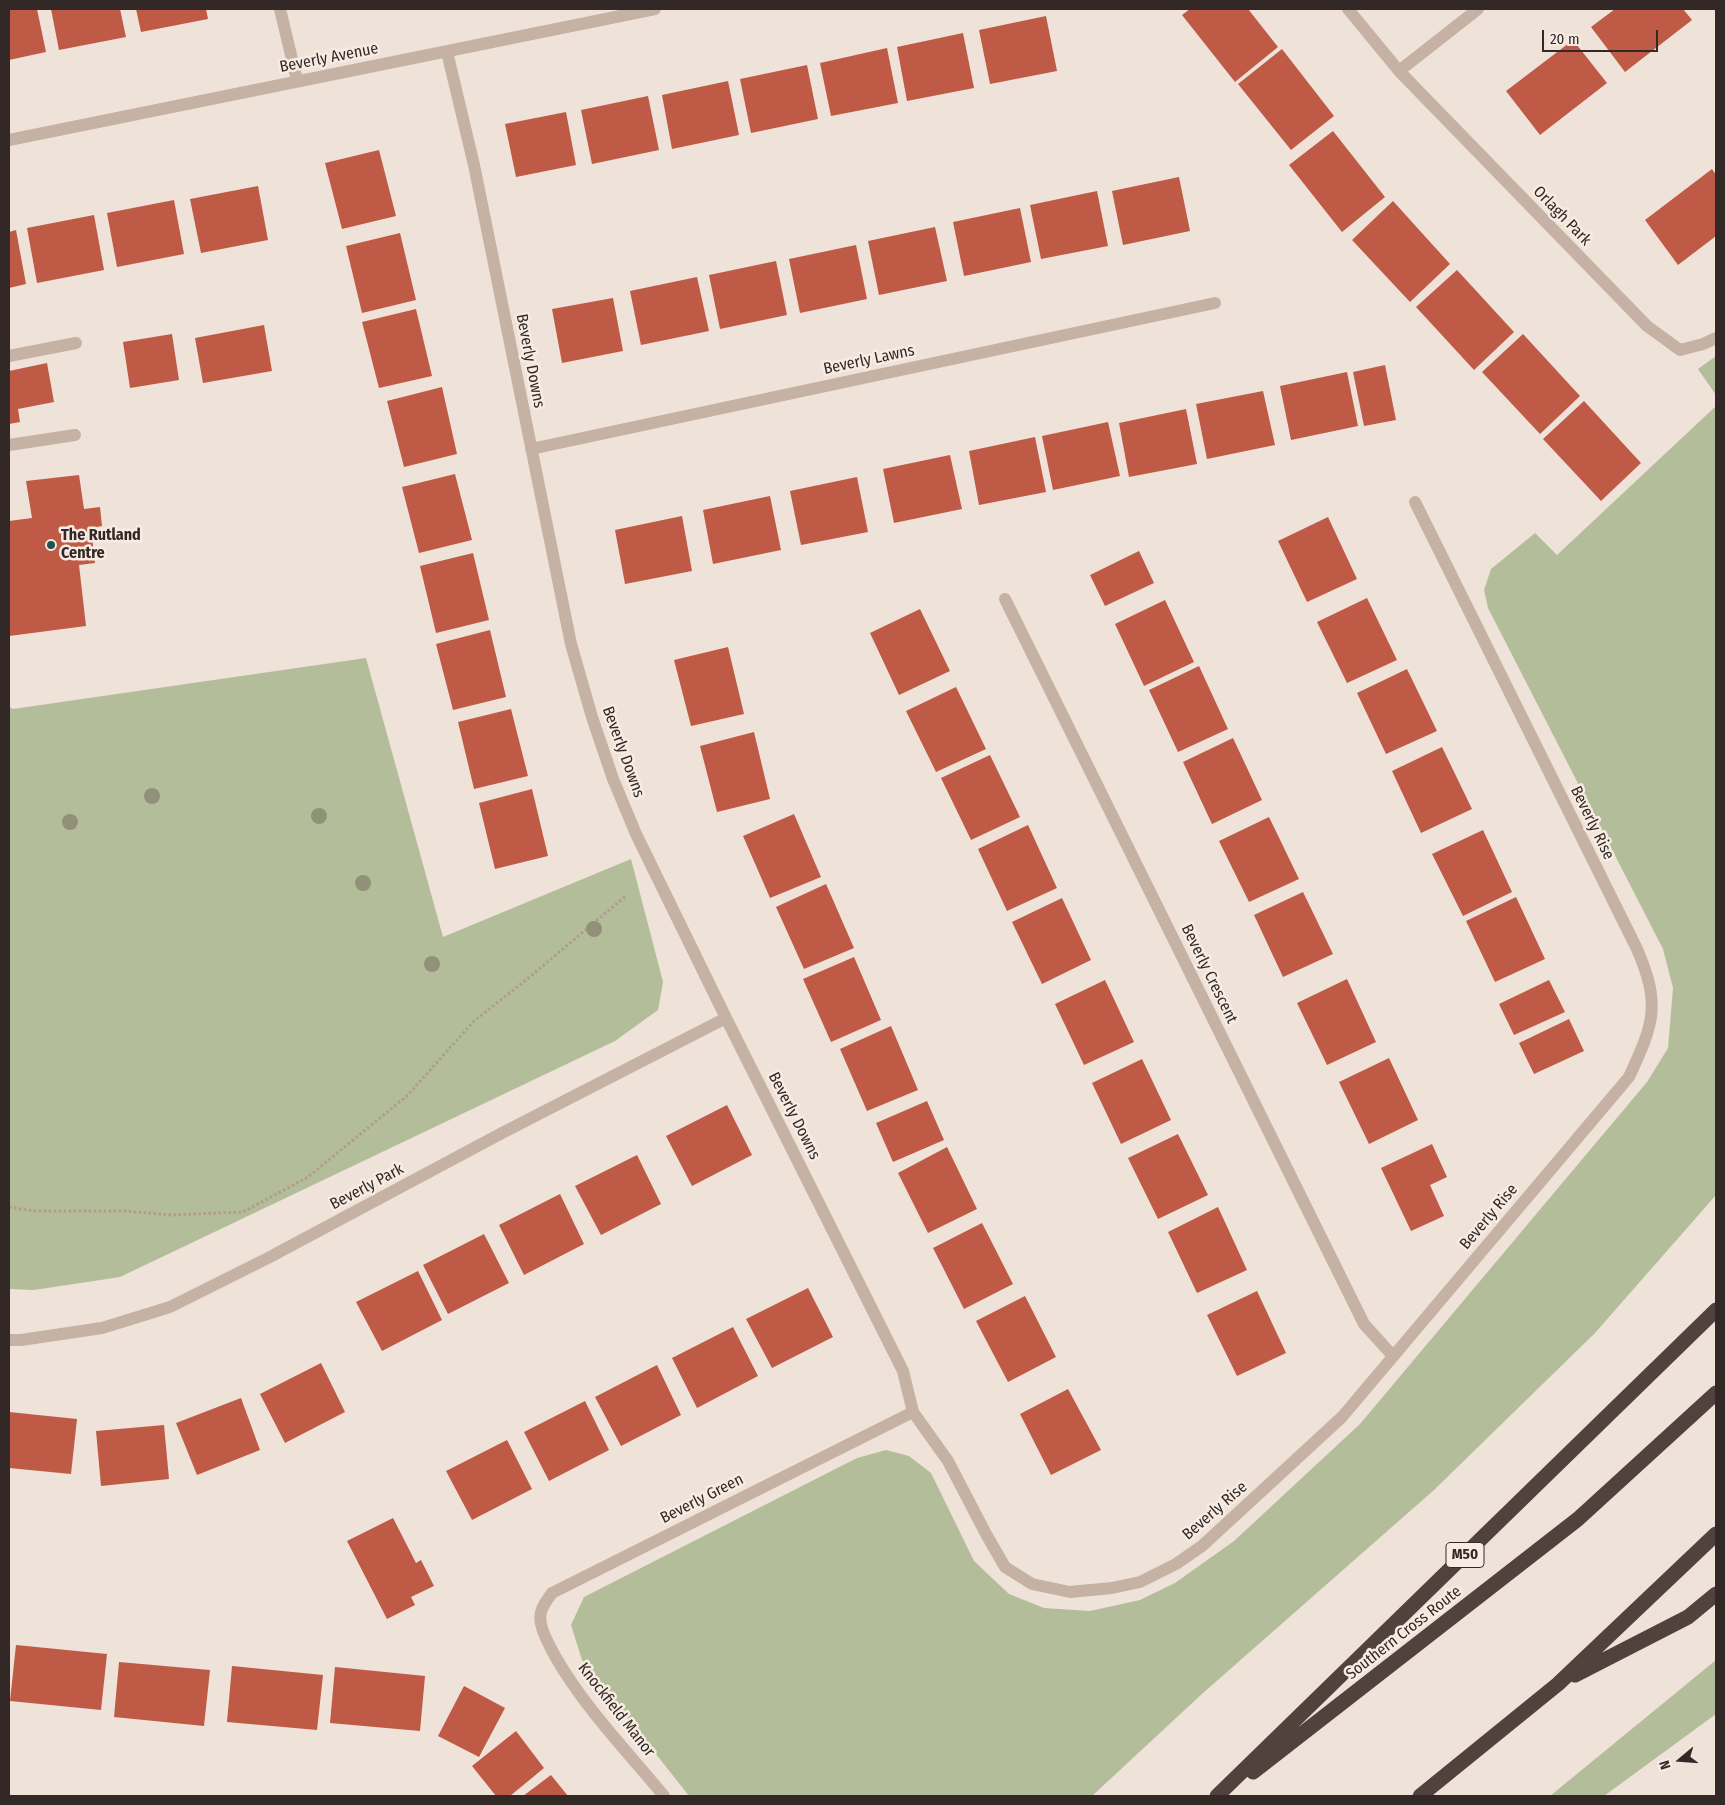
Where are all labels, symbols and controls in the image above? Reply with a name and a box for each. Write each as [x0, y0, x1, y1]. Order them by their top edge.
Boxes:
scale bar [1545, 20, 1661, 52]
text: 20 m [1550, 30, 1580, 48]
street label: Beverly Avenue [278, 39, 380, 77]
street label: Orlagh Park [1529, 182, 1595, 250]
street label: Beverly Downs [511, 312, 549, 410]
street label: Beverly Lawns [822, 341, 916, 379]
place label: The Rutland Centre [61, 526, 141, 564]
marker: The Rutland Centre [45, 539, 57, 551]
street label: Beverly Downs [598, 704, 648, 800]
street label: Beverly Rise [1566, 783, 1618, 863]
street label: Beverly Crescent [1177, 921, 1241, 1027]
street label: Beverly Downs [764, 1069, 824, 1163]
street label: Beverly Park [327, 1160, 407, 1214]
street label: Beverly Rise [1456, 1180, 1522, 1254]
street label: Beverly Green [657, 1470, 747, 1528]
street label: Beverly Rise [1179, 1478, 1251, 1544]
road number: M50 [1446, 1542, 1484, 1568]
street label: Southern Cross Route [1343, 1582, 1465, 1684]
street label: Knockfield Manor [573, 1659, 659, 1761]
north arrow [1655, 1735, 1705, 1785]
text: N [1656, 1758, 1675, 1771]

